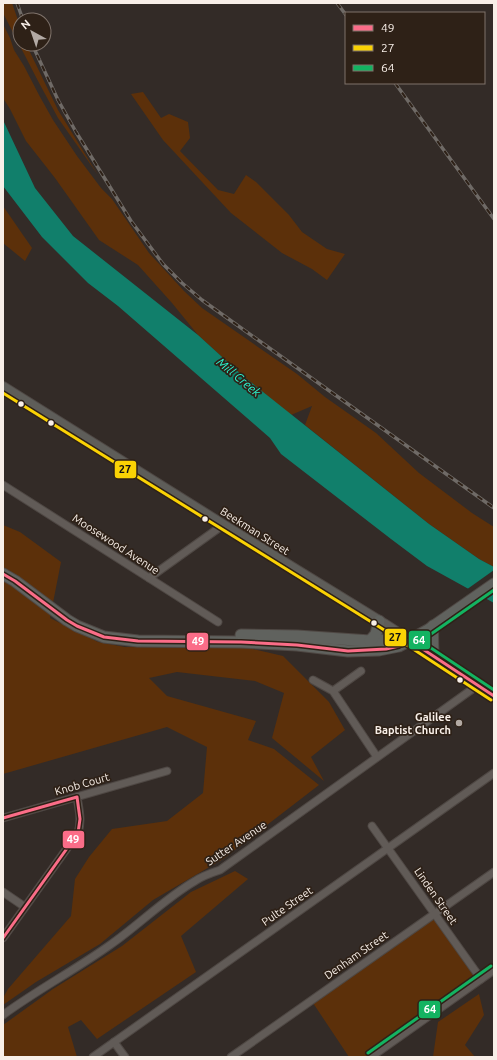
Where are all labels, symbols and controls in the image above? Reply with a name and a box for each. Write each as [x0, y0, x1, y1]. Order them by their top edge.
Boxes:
north arrow [12, 12, 52, 52]
legend [345, 12, 485, 84]
text: N [19, 17, 33, 32]
text: 49 [381, 21, 395, 34]
text: 27 [381, 41, 395, 54]
text: 64 [381, 61, 395, 74]
water label: Mill Creek [215, 355, 264, 400]
unlabelled marker [16, 399, 26, 409]
unlabelled marker [46, 418, 56, 428]
line badge: 27 [114, 460, 137, 479]
text: 27 [119, 463, 131, 475]
street label: Beekman Street [218, 505, 292, 557]
street label: Moosewood Avenue [71, 512, 161, 576]
unlabelled marker [200, 514, 210, 524]
unlabelled marker [369, 618, 379, 628]
line badge: 27 [384, 628, 407, 647]
line badge: 64 [408, 630, 431, 650]
text: 27 [389, 631, 401, 643]
line badge: 49 [186, 632, 209, 651]
text: 64 [413, 634, 425, 646]
text: 49 [192, 635, 204, 647]
unlabelled marker [455, 675, 465, 685]
place label: Galilee Baptist Church [375, 711, 451, 736]
marker: Galilee Baptist Church [454, 718, 464, 728]
street label: Knob Court [53, 770, 111, 798]
street label: Sutter Avenue [203, 818, 269, 868]
line badge: 49 [62, 830, 85, 849]
text: 49 [67, 833, 79, 845]
street label: Linden Street [412, 865, 460, 927]
street label: Pulte Street [259, 884, 315, 928]
street label: Denham Street [322, 928, 391, 981]
line badge: 64 [418, 1000, 441, 1019]
text: 64 [424, 1003, 436, 1015]

